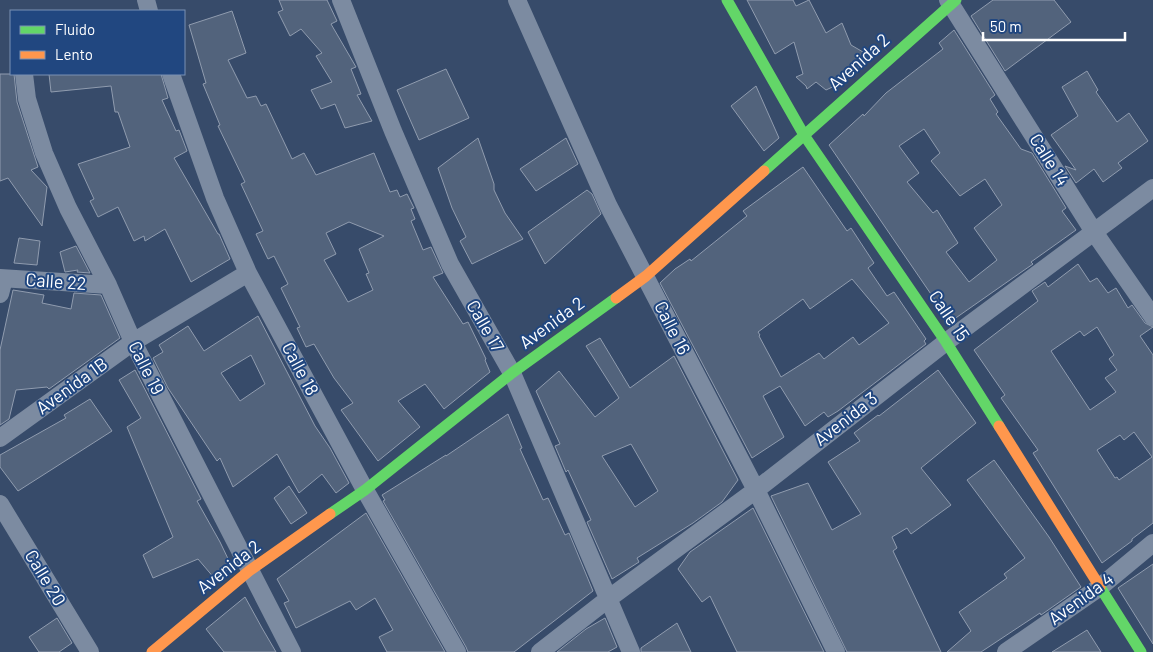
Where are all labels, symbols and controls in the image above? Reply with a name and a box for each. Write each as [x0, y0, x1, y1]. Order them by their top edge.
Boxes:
legend [10, 10, 185, 75]
scale bar [983, 10, 1126, 42]
text: 50 m [990, 17, 1022, 35]
text: Fluido [55, 20, 95, 38]
street label: Avenida 2 [823, 28, 893, 94]
text: Lento [55, 45, 93, 63]
street label: Calle 14 [1025, 129, 1074, 190]
street label: Calle 22 [25, 268, 87, 294]
street label: Calle 15 [925, 286, 975, 345]
street label: Avenida 2 [515, 291, 588, 353]
street label: Calle 17 [462, 296, 510, 356]
street label: Calle 16 [650, 297, 696, 358]
street label: Calle 19 [124, 337, 170, 398]
street label: Calle 18 [278, 338, 324, 399]
street label: Avenida 1B [31, 352, 111, 418]
street label: Avenida 3 [809, 387, 881, 450]
street label: Avenida 2 [192, 535, 265, 598]
street label: Calle 20 [21, 546, 71, 609]
street label: Avenida 4 [1044, 567, 1117, 629]

